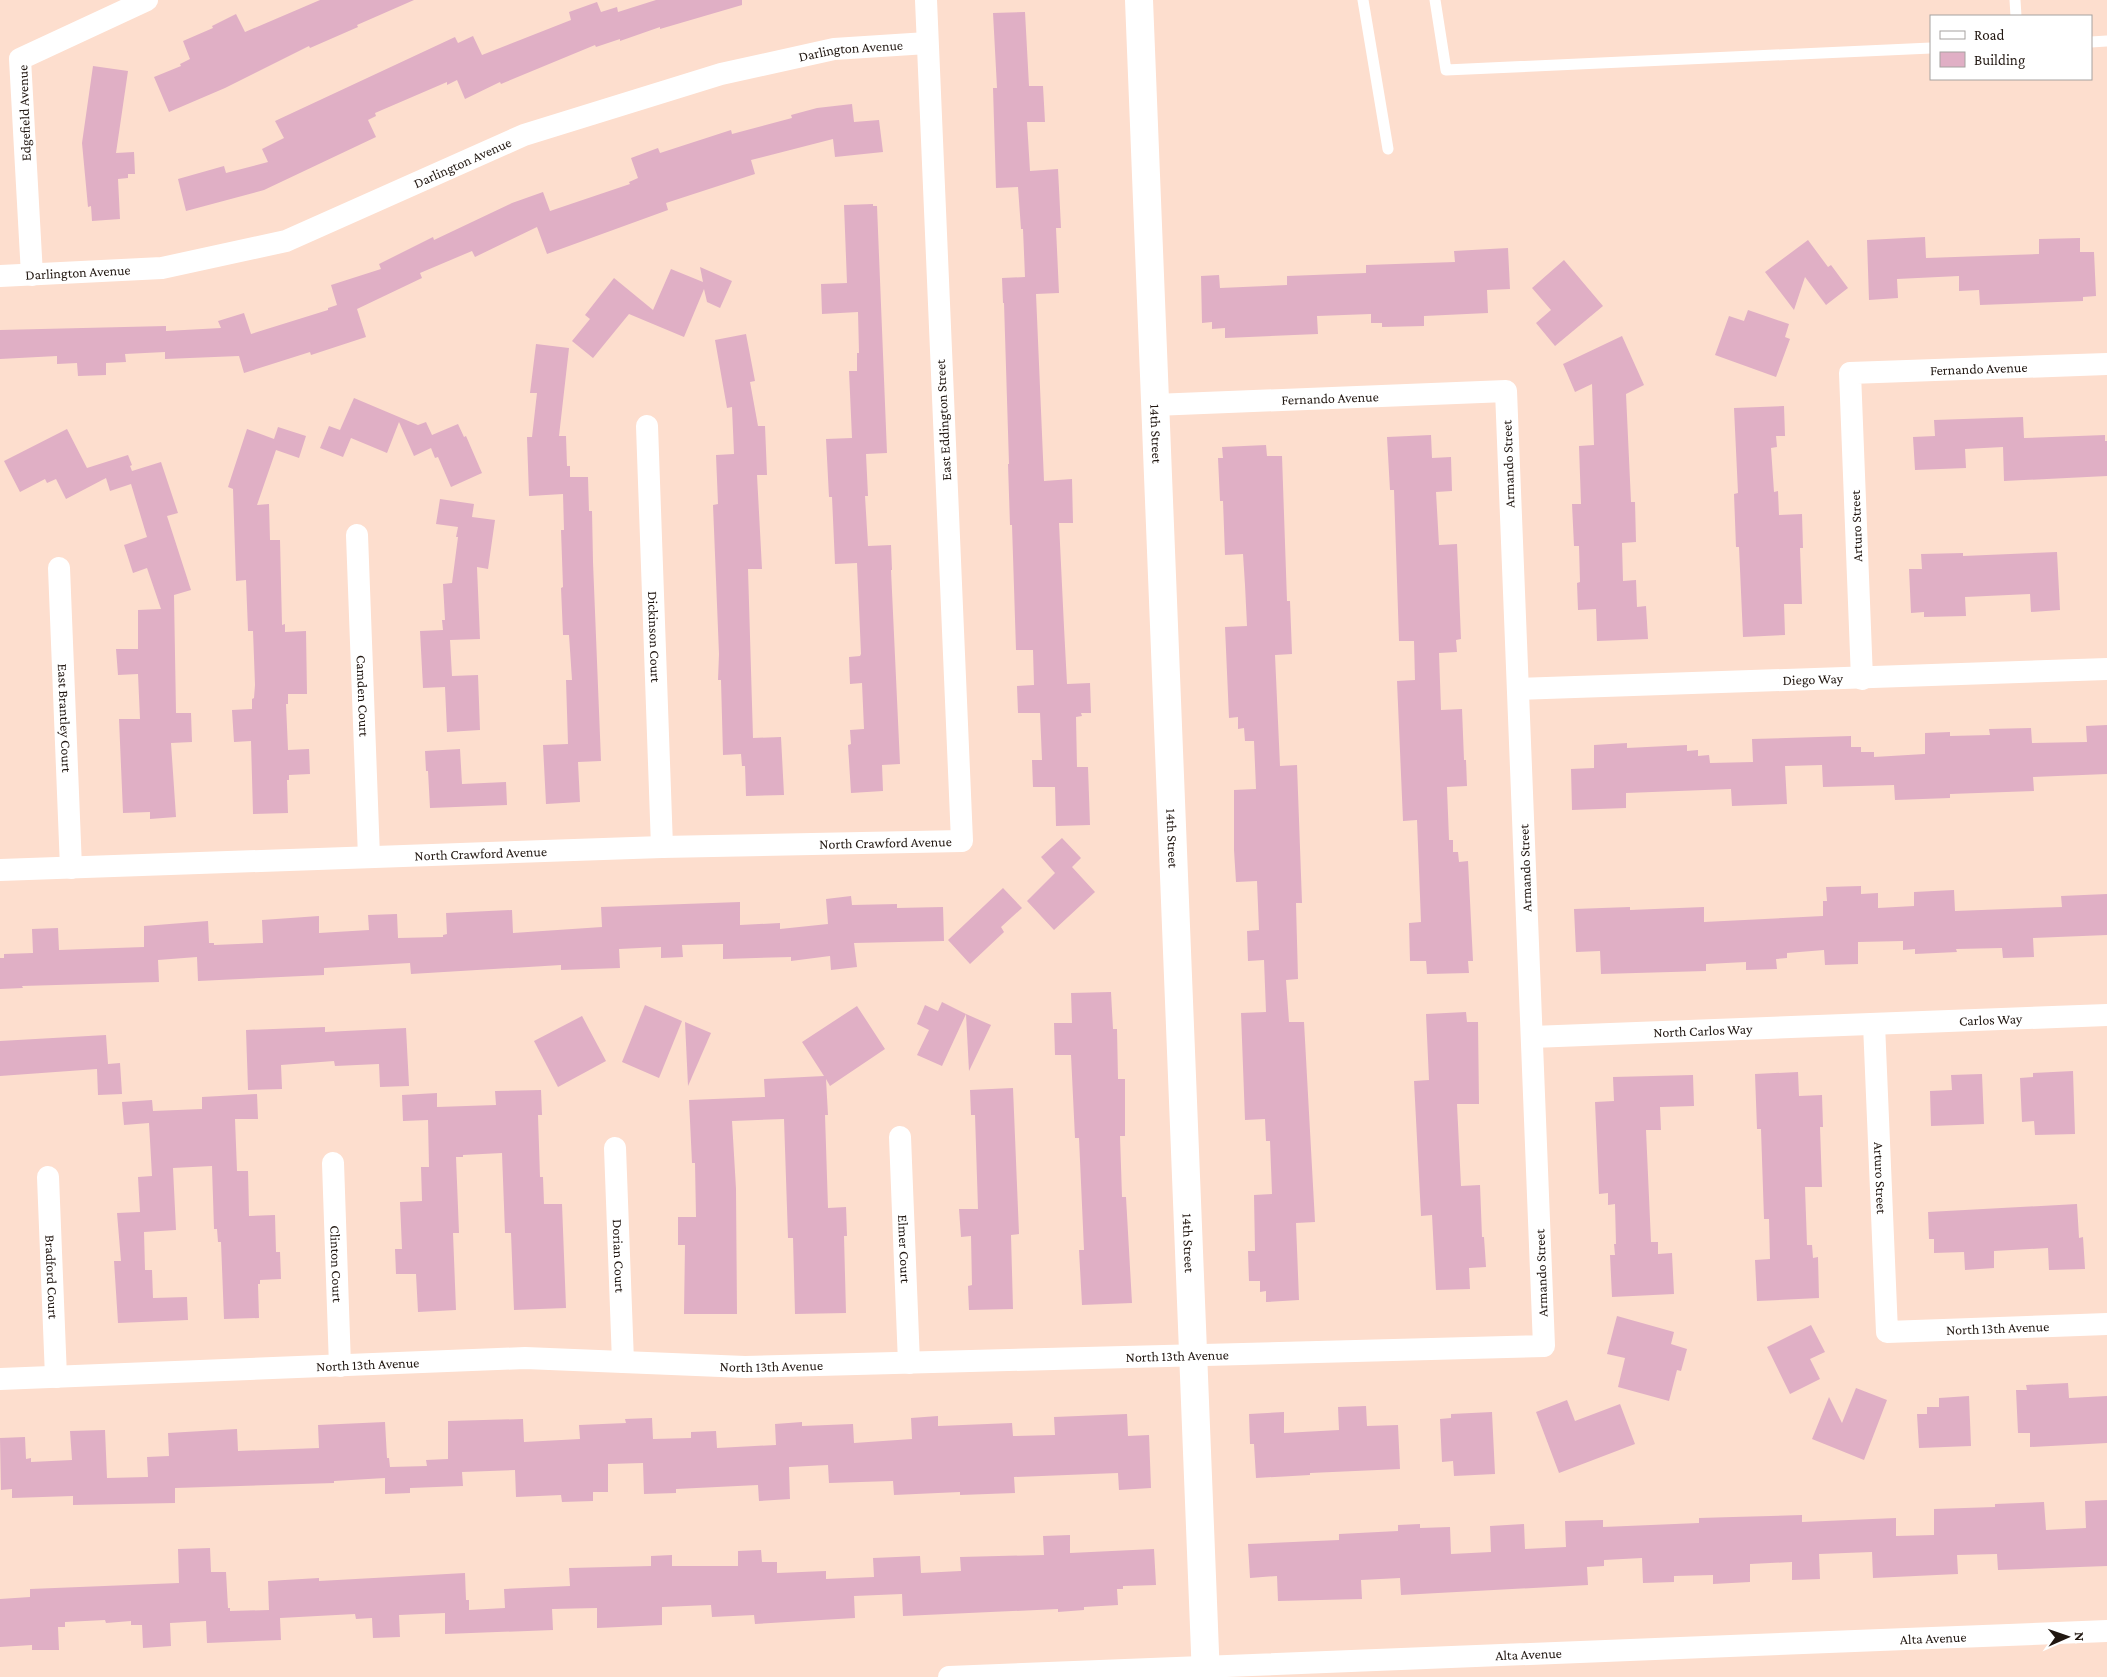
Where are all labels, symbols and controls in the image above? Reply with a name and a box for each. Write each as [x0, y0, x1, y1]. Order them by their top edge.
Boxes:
legend [1930, 15, 2092, 80]
text: Road [1974, 27, 2005, 43]
street label: Darlington Avenue [797, 37, 903, 65]
text: Building [1974, 52, 2025, 69]
street label: Edgefield Avenue [14, 65, 34, 161]
street label: Darlington Avenue [411, 134, 514, 191]
street label: Darlington Avenue [25, 262, 131, 283]
street label: East Eddington Street [932, 359, 954, 481]
street label: Fernando Avenue [1930, 359, 2028, 378]
street label: Fernando Avenue [1281, 388, 1379, 408]
street label: 14th Street [1147, 404, 1166, 464]
street label: Armando Street [1498, 419, 1518, 508]
street label: Arturo Street [1847, 489, 1865, 562]
street label: Dickinson Court [645, 591, 664, 683]
street label: Camden Court [353, 655, 373, 737]
street label: East Brantley Court [55, 663, 75, 773]
street label: Diego Way [1782, 670, 1844, 688]
street label: 14th Street [1163, 808, 1182, 869]
street label: Armando Street [1515, 823, 1535, 912]
street label: North Crawford Avenue [819, 833, 952, 852]
street label: North Crawford Avenue [414, 843, 547, 864]
street label: Carlos Way [1959, 1010, 2023, 1029]
street label: North Carlos Way [1653, 1021, 1753, 1040]
street label: Arturo Street [1871, 1141, 1890, 1215]
street label: 14th Street [1179, 1213, 1198, 1273]
street label: Elmer Court [895, 1214, 914, 1284]
street label: Dorian Court [610, 1219, 628, 1293]
street label: Clinton Court [327, 1225, 346, 1303]
street label: Armando Street [1531, 1228, 1551, 1317]
street label: Bradford Court [42, 1235, 62, 1320]
street label: North 13th Avenue [1946, 1318, 2050, 1338]
street label: North 13th Avenue [1125, 1346, 1229, 1365]
street label: North 13th Avenue [316, 1354, 420, 1374]
street label: North 13th Avenue [719, 1357, 823, 1375]
north arrow [2042, 1612, 2092, 1662]
street label: Alta Avenue [1900, 1629, 1967, 1647]
text: N [2072, 1631, 2088, 1642]
street label: Alta Avenue [1495, 1645, 1562, 1663]

